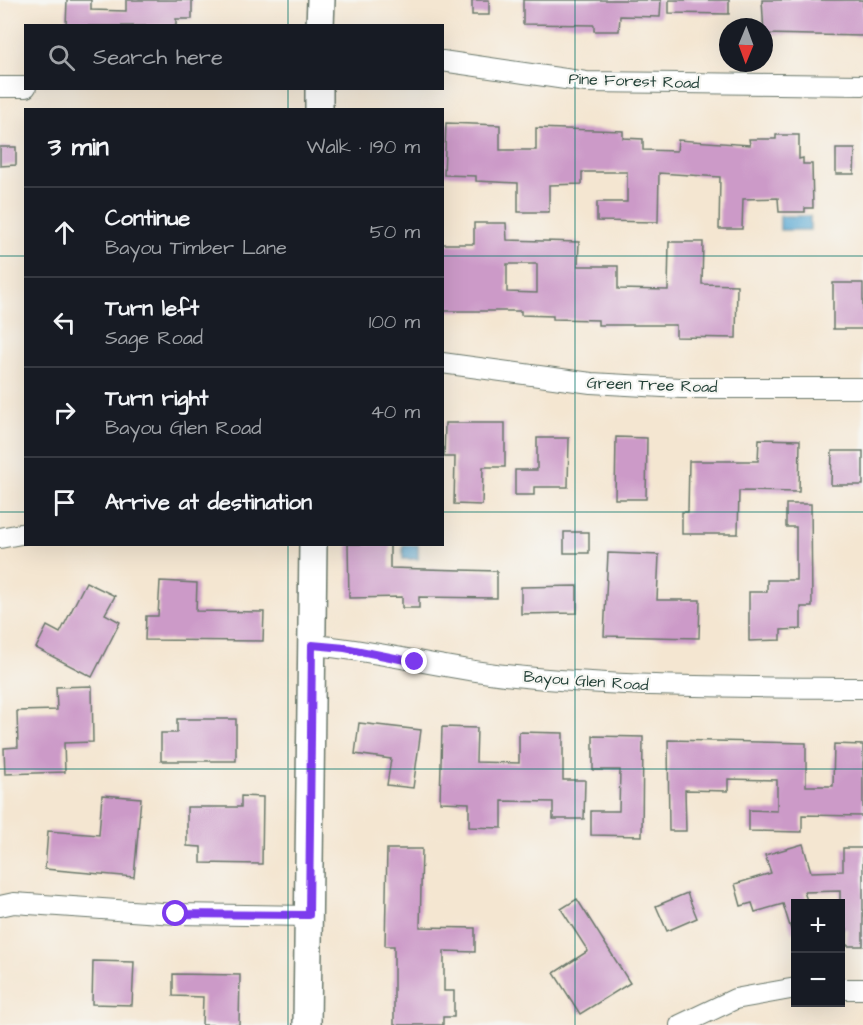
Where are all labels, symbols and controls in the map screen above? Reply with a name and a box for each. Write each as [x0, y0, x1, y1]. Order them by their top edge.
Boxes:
north arrow [719, 18, 773, 72]
search box [24, 24, 444, 90]
icon: search [45, 41, 78, 74]
text: Search here [93, 42, 223, 73]
street label: Pine Forest Road [568, 68, 700, 94]
text: 3 min [48, 129, 109, 165]
text: Walk · 190 m [307, 133, 420, 161]
text: Continue [105, 203, 190, 234]
icon: ahead [48, 216, 81, 249]
text: 50 m [370, 218, 420, 246]
text: Bayou Timber Lane [105, 234, 287, 262]
text: Turn left [105, 293, 199, 324]
icon: left [48, 306, 81, 339]
text: 100 m [369, 308, 420, 336]
text: Sage Road [105, 324, 203, 352]
street label: Green Tree Road [586, 372, 718, 398]
text: Turn right [105, 383, 208, 414]
icon: right [48, 396, 81, 429]
text: 40 m [370, 398, 420, 426]
text: Bayou Glen Road [105, 414, 262, 442]
icon: arrive [48, 486, 81, 519]
text: Arrive at destination [105, 487, 312, 518]
route end [401, 648, 427, 674]
street label: Bayou Glen Road [523, 666, 649, 697]
map controls [791, 899, 845, 1007]
button: + [791, 899, 845, 953]
route start [162, 900, 188, 926]
button: − [791, 953, 845, 1007]

